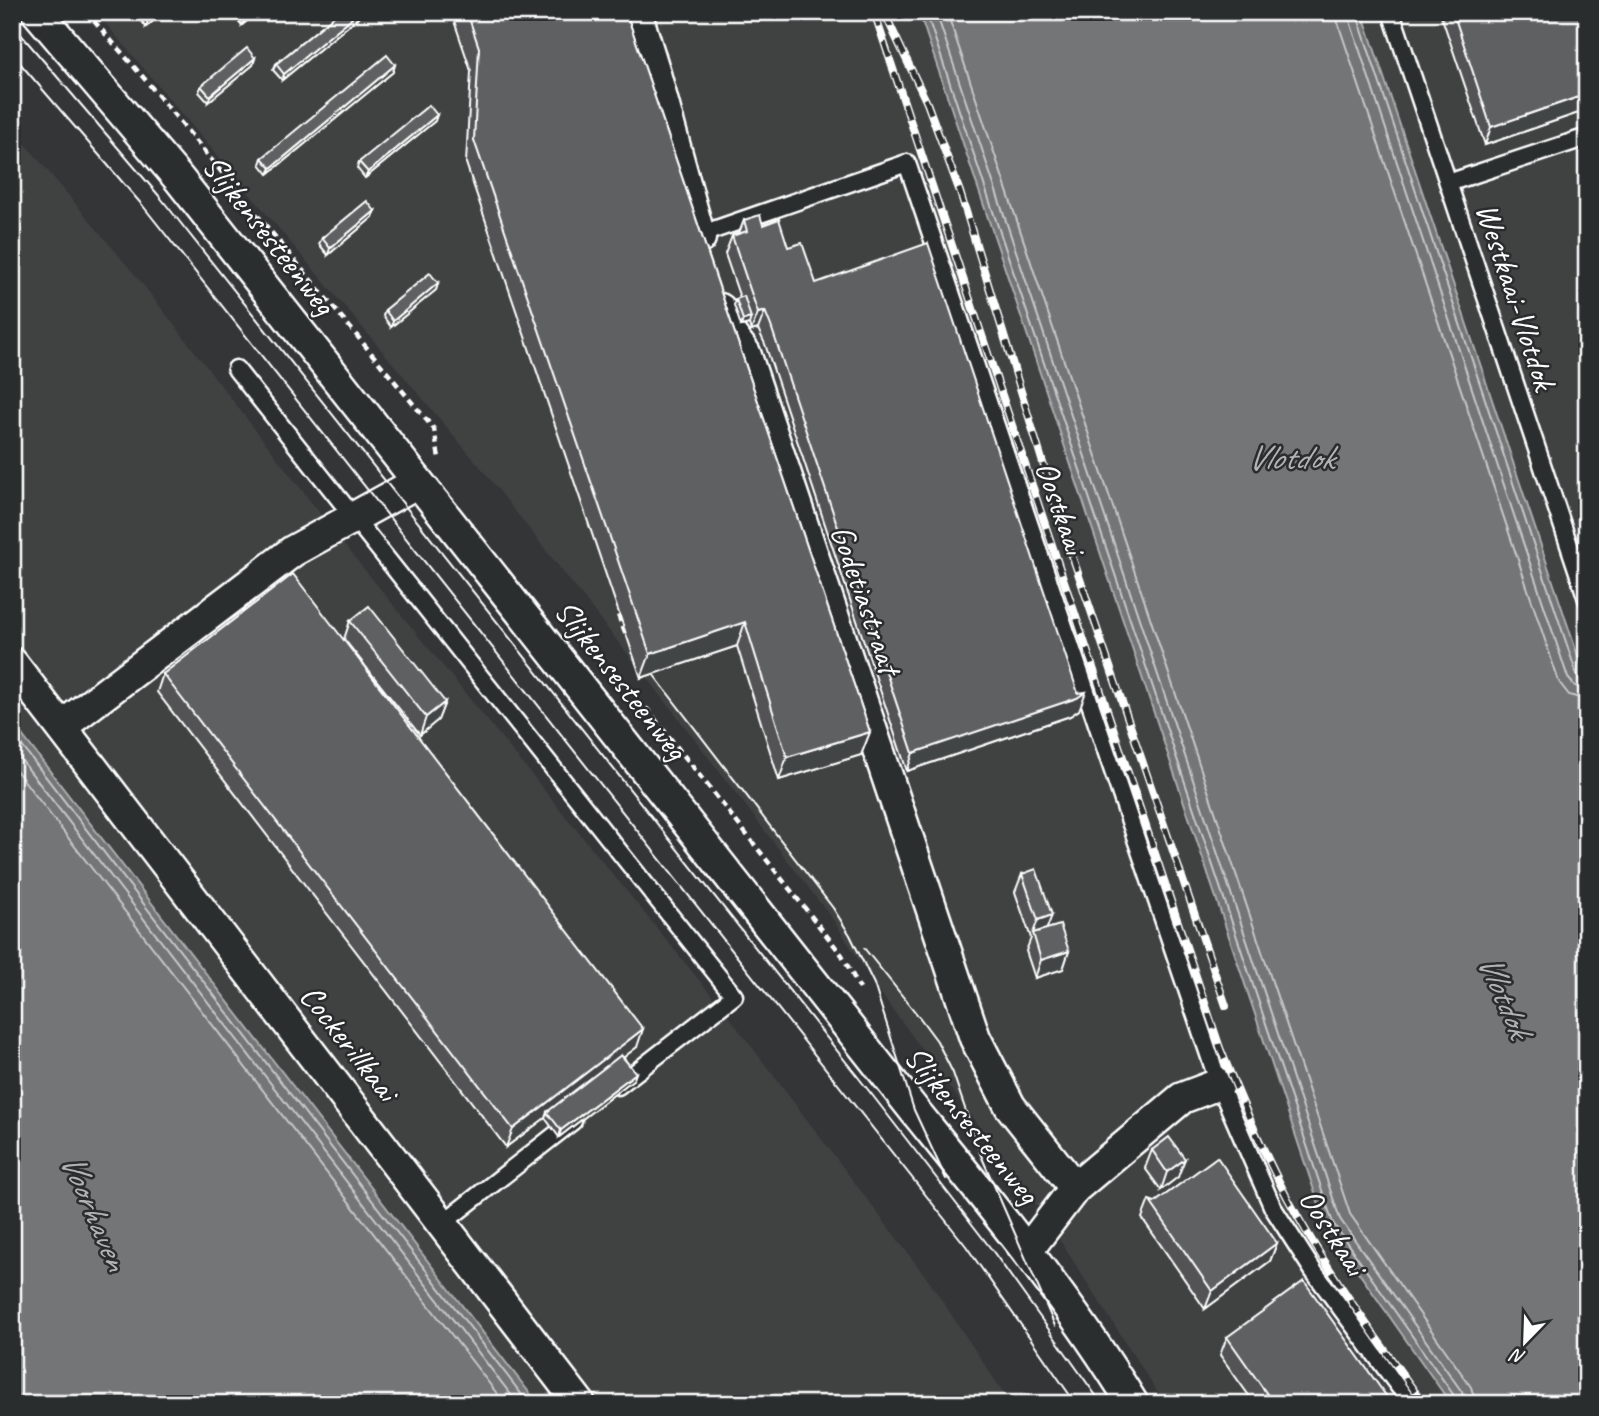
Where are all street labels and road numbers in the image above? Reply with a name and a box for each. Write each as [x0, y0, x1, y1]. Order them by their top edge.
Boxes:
street label: Slijkensesteenweg [193, 146, 346, 324]
street label: Westkaai-Vlotdok [1466, 198, 1567, 398]
street label: Oostkaai [1026, 455, 1098, 563]
street label: Godetiastraat [821, 519, 912, 683]
street label: Slijkensesteenweg [545, 591, 698, 769]
street label: Cockerillkaai [291, 976, 410, 1112]
street label: Slijkensesteenweg [895, 1037, 1050, 1214]
street label: Oostkaai [1290, 1180, 1379, 1286]

